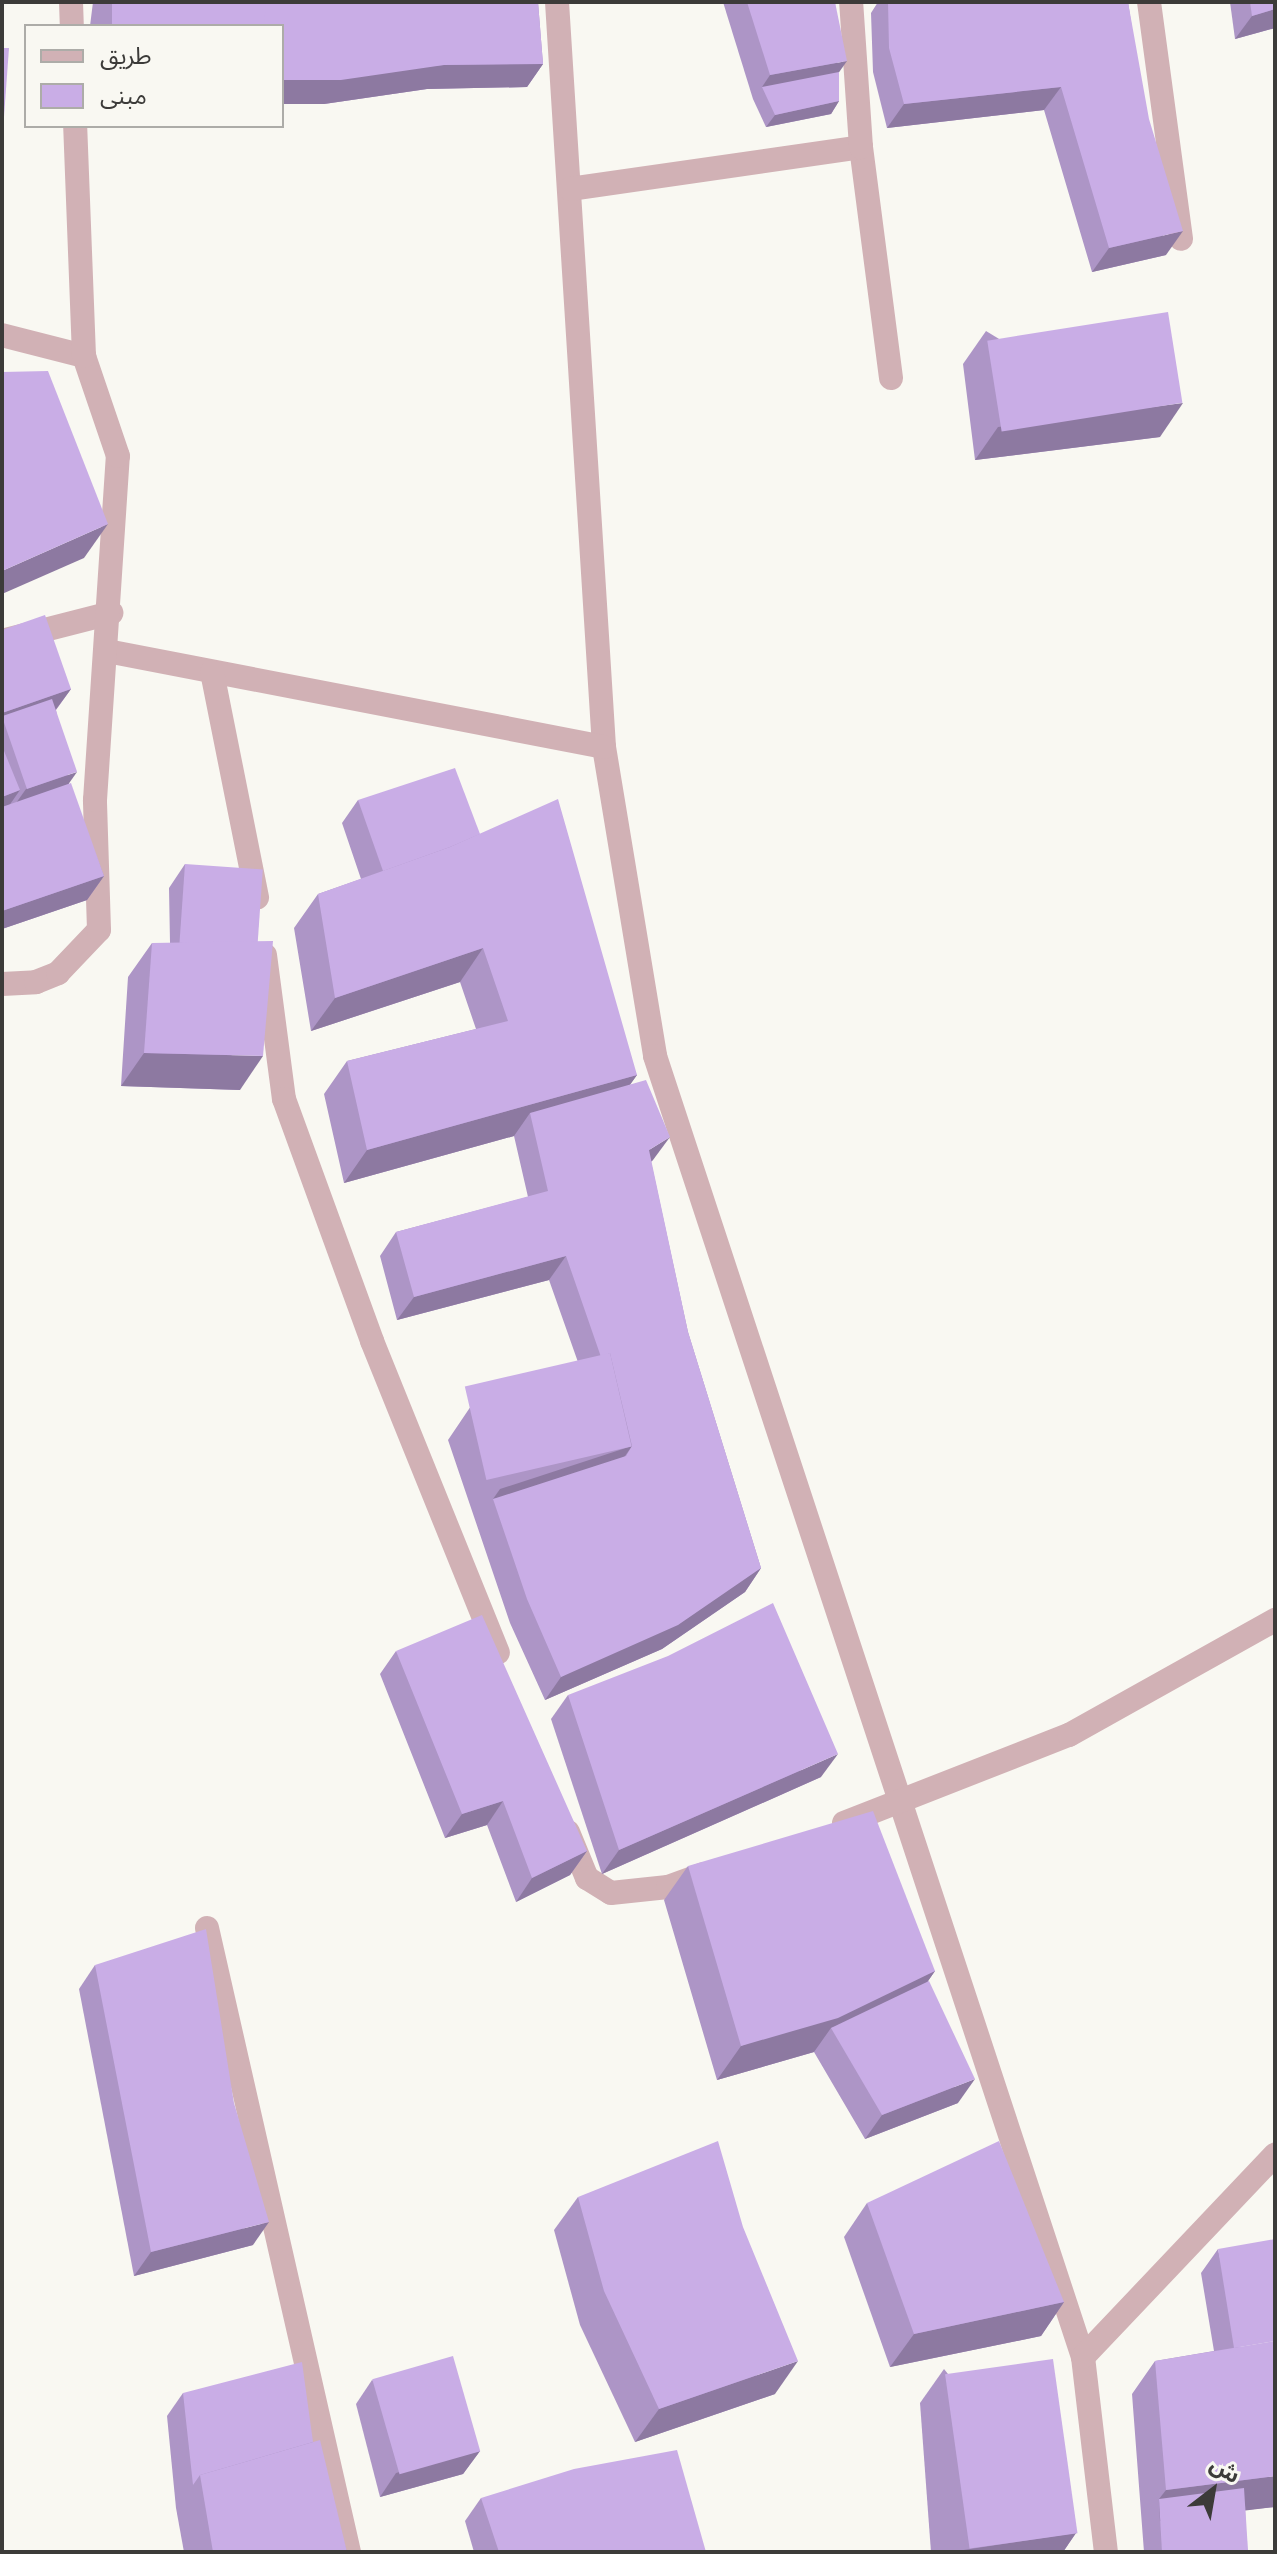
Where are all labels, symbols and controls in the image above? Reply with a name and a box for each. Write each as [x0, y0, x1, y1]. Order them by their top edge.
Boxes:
legend [24, 24, 284, 128]
text: طريق [100, 42, 152, 69]
text: مبنى [100, 82, 147, 109]
north arrow [1173, 2450, 1253, 2530]
text: ش [1206, 2451, 1245, 2487]

